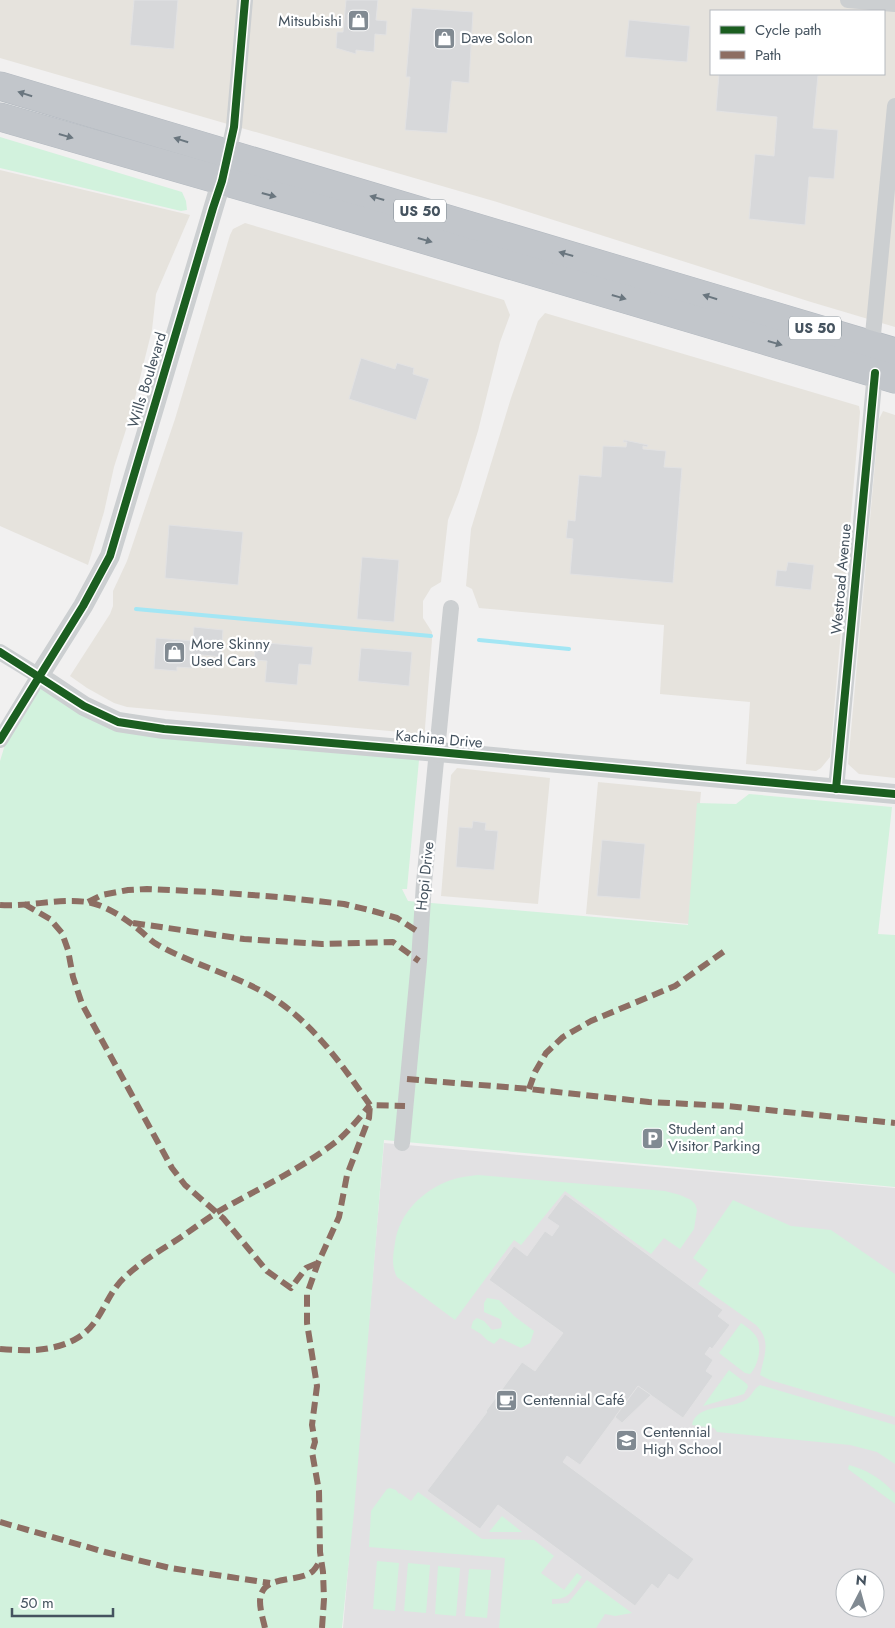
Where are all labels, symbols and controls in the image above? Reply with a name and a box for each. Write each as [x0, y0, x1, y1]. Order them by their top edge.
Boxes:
shop icon: Mitsubishi [346, 9, 370, 33]
place label: Mitsubishi [278, 10, 342, 32]
legend [710, 10, 885, 75]
text: Cycle path [755, 19, 822, 41]
shop icon: Dave Solon [433, 26, 457, 50]
place label: Dave Solon [461, 27, 533, 49]
text: Path [755, 44, 781, 66]
one-way arrow [18, 89, 33, 97]
one-way arrow [59, 132, 74, 140]
one-way arrow [173, 136, 188, 144]
one-way arrow [261, 191, 276, 199]
one-way arrow [369, 194, 384, 202]
road number: US 50 [394, 200, 446, 222]
one-way arrow [418, 236, 433, 244]
one-way arrow [558, 250, 573, 258]
one-way arrow [703, 292, 718, 300]
one-way arrow [612, 293, 627, 301]
road number: US 50 [789, 316, 841, 339]
street label: Wills Boulevard [122, 329, 172, 431]
one-way arrow [768, 339, 783, 347]
street label: Westroad Avenue [825, 522, 857, 635]
place label: More Skinny Used Cars [191, 633, 270, 672]
shop icon: More Skinny Used Cars [163, 641, 187, 665]
street label: Kachina Drive [394, 724, 484, 754]
street label: Hopi Drive [410, 840, 440, 912]
place label: Student and Visitor Parking [668, 1118, 760, 1157]
parking icon: Student and Visitor Parking [640, 1126, 664, 1150]
cafe icon: Centennial Café [495, 1388, 519, 1412]
place label: Centennial Café [523, 1389, 625, 1411]
place label: Centennial High School [643, 1421, 722, 1460]
school or university icon: Centennial High School [615, 1429, 639, 1453]
north arrow [835, 1568, 885, 1618]
text: N [855, 1570, 868, 1591]
scale bar [12, 1586, 114, 1618]
text: 50 m [20, 1592, 54, 1614]

